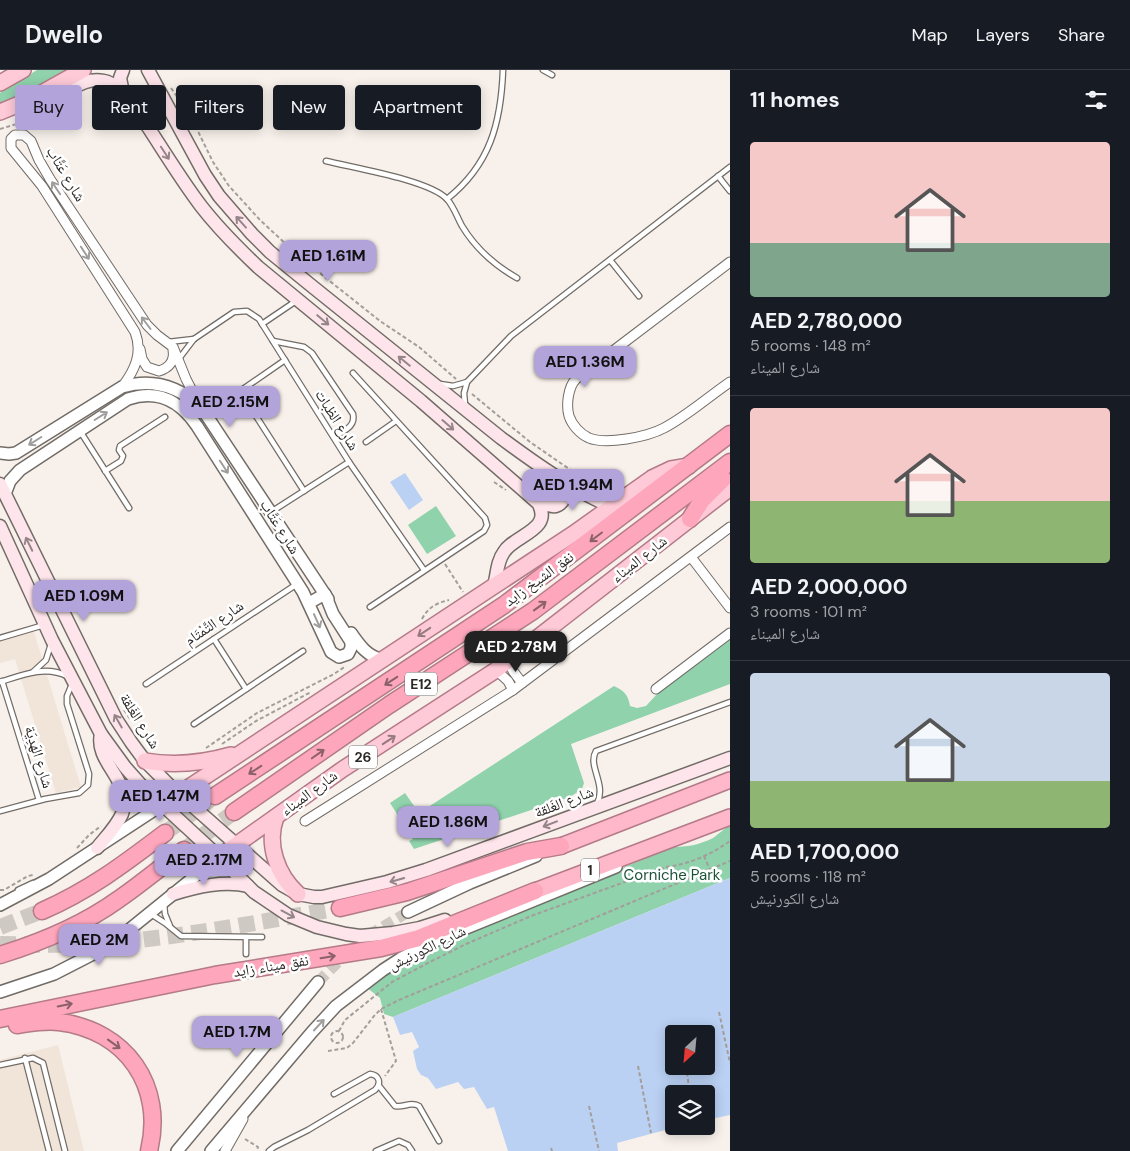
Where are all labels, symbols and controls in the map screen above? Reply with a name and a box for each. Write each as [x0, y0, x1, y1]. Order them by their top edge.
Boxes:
text: Dwello [25, 19, 103, 50]
text: Map [912, 23, 948, 47]
text: Layers [976, 23, 1030, 47]
text: Share [1058, 23, 1105, 47]
chip: Buy [15, 85, 82, 130]
chip: Rent [92, 85, 166, 130]
chip: Filters [176, 85, 263, 130]
chip: New [273, 85, 345, 130]
chip: Apartment [355, 85, 481, 130]
text: 11 homes [750, 86, 840, 114]
icon: filters [1082, 86, 1110, 114]
street label: شارع عَتَّاب [42, 143, 90, 205]
one-way arrow [160, 145, 170, 159]
icon: home [885, 175, 975, 265]
one-way arrow [51, 182, 61, 196]
one-way arrow [235, 215, 246, 228]
pin: AED 1.61M [271, 240, 385, 282]
text: AED 1.61M [290, 245, 366, 266]
one-way arrow [79, 246, 90, 260]
text: AED 2,780,000 [750, 307, 902, 335]
one-way arrow [317, 314, 330, 326]
one-way arrow [141, 317, 152, 330]
text: 5 rooms · 148 m² [750, 335, 871, 356]
pin: AED 1.36M [528, 346, 642, 388]
text: AED 1.36M [545, 351, 625, 372]
one-way arrow [398, 355, 411, 366]
text: شارع الميناء [750, 357, 820, 378]
pin: AED 2.15M [173, 386, 287, 428]
street label: شارع الظبات [310, 386, 364, 454]
text: AED 2.15M [191, 391, 269, 412]
one-way arrow [94, 411, 108, 421]
one-way arrow [441, 419, 454, 430]
one-way arrow [28, 436, 42, 446]
icon: home [885, 440, 975, 530]
one-way arrow [219, 460, 230, 474]
pin: AED 1.94M [516, 468, 630, 511]
text: AED 1.94M [533, 474, 613, 495]
street label: شارع عَتَّاب [255, 496, 305, 558]
street label: شارع الميناء [607, 531, 671, 587]
one-way arrow [590, 532, 603, 543]
one-way arrow [24, 537, 34, 552]
street label: نفق الشيخ زايد [500, 547, 578, 611]
text: AED 2,000,000 [750, 573, 907, 601]
pin: AED 1.09M [27, 580, 141, 622]
text: AED 1.09M [44, 585, 124, 606]
street label: شارع التَّمْتَام [180, 596, 248, 650]
one-way arrow [533, 601, 547, 611]
text: 3 rooms · 101 m² [750, 601, 867, 622]
one-way arrow [313, 613, 323, 628]
text: شارع الميناء [750, 623, 820, 644]
one-way arrow [418, 627, 432, 637]
pin: AED 2.78M [459, 630, 573, 673]
text: AED 2.78M [475, 636, 557, 657]
road number: E12 [405, 672, 437, 696]
one-way arrow [384, 676, 398, 686]
street label: شارع الغَلقة [115, 690, 165, 753]
icon: home [885, 705, 975, 795]
one-way arrow [112, 714, 122, 728]
street label: شارع الهَدِيَة [20, 723, 58, 791]
one-way arrow [381, 735, 395, 745]
road number: 26 [349, 746, 377, 769]
one-way arrow [310, 749, 324, 759]
one-way arrow [248, 765, 262, 775]
street label: شارع الميناء [277, 766, 342, 820]
pin: AED 1.47M [103, 780, 217, 822]
street label: شارع الغَلقة [532, 782, 597, 822]
text: AED 1.47M [121, 785, 199, 806]
pin: AED 1.86M [391, 806, 505, 848]
text: AED 1.86M [408, 811, 488, 832]
one-way arrow [543, 820, 558, 829]
text: AED 1,700,000 [750, 838, 899, 866]
pin: AED 2.17M [147, 844, 261, 886]
text: AED 2.17M [165, 849, 243, 870]
road number: 1 [581, 858, 599, 882]
park label: Corniche Park [624, 865, 721, 885]
text: 5 rooms · 118 m² [750, 866, 866, 887]
one-way arrow [389, 875, 405, 885]
text: شارع الكورنيش [750, 888, 839, 909]
one-way arrow [280, 909, 295, 919]
street label: شارع الكورنيش [385, 921, 469, 975]
pin: AED 2M [58, 924, 140, 966]
text: AED 2M [69, 929, 129, 950]
street label: نفق ميناء زايد [232, 950, 310, 982]
one-way arrow [320, 952, 336, 962]
one-way arrow [56, 1000, 72, 1010]
pin: AED 1.7M [185, 1016, 289, 1058]
one-way arrow [313, 1019, 325, 1031]
text: AED 1.7M [203, 1021, 271, 1042]
north arrow [665, 1025, 715, 1075]
map controls [665, 1025, 715, 1135]
one-way arrow [106, 1039, 120, 1049]
button: layers [665, 1085, 715, 1135]

